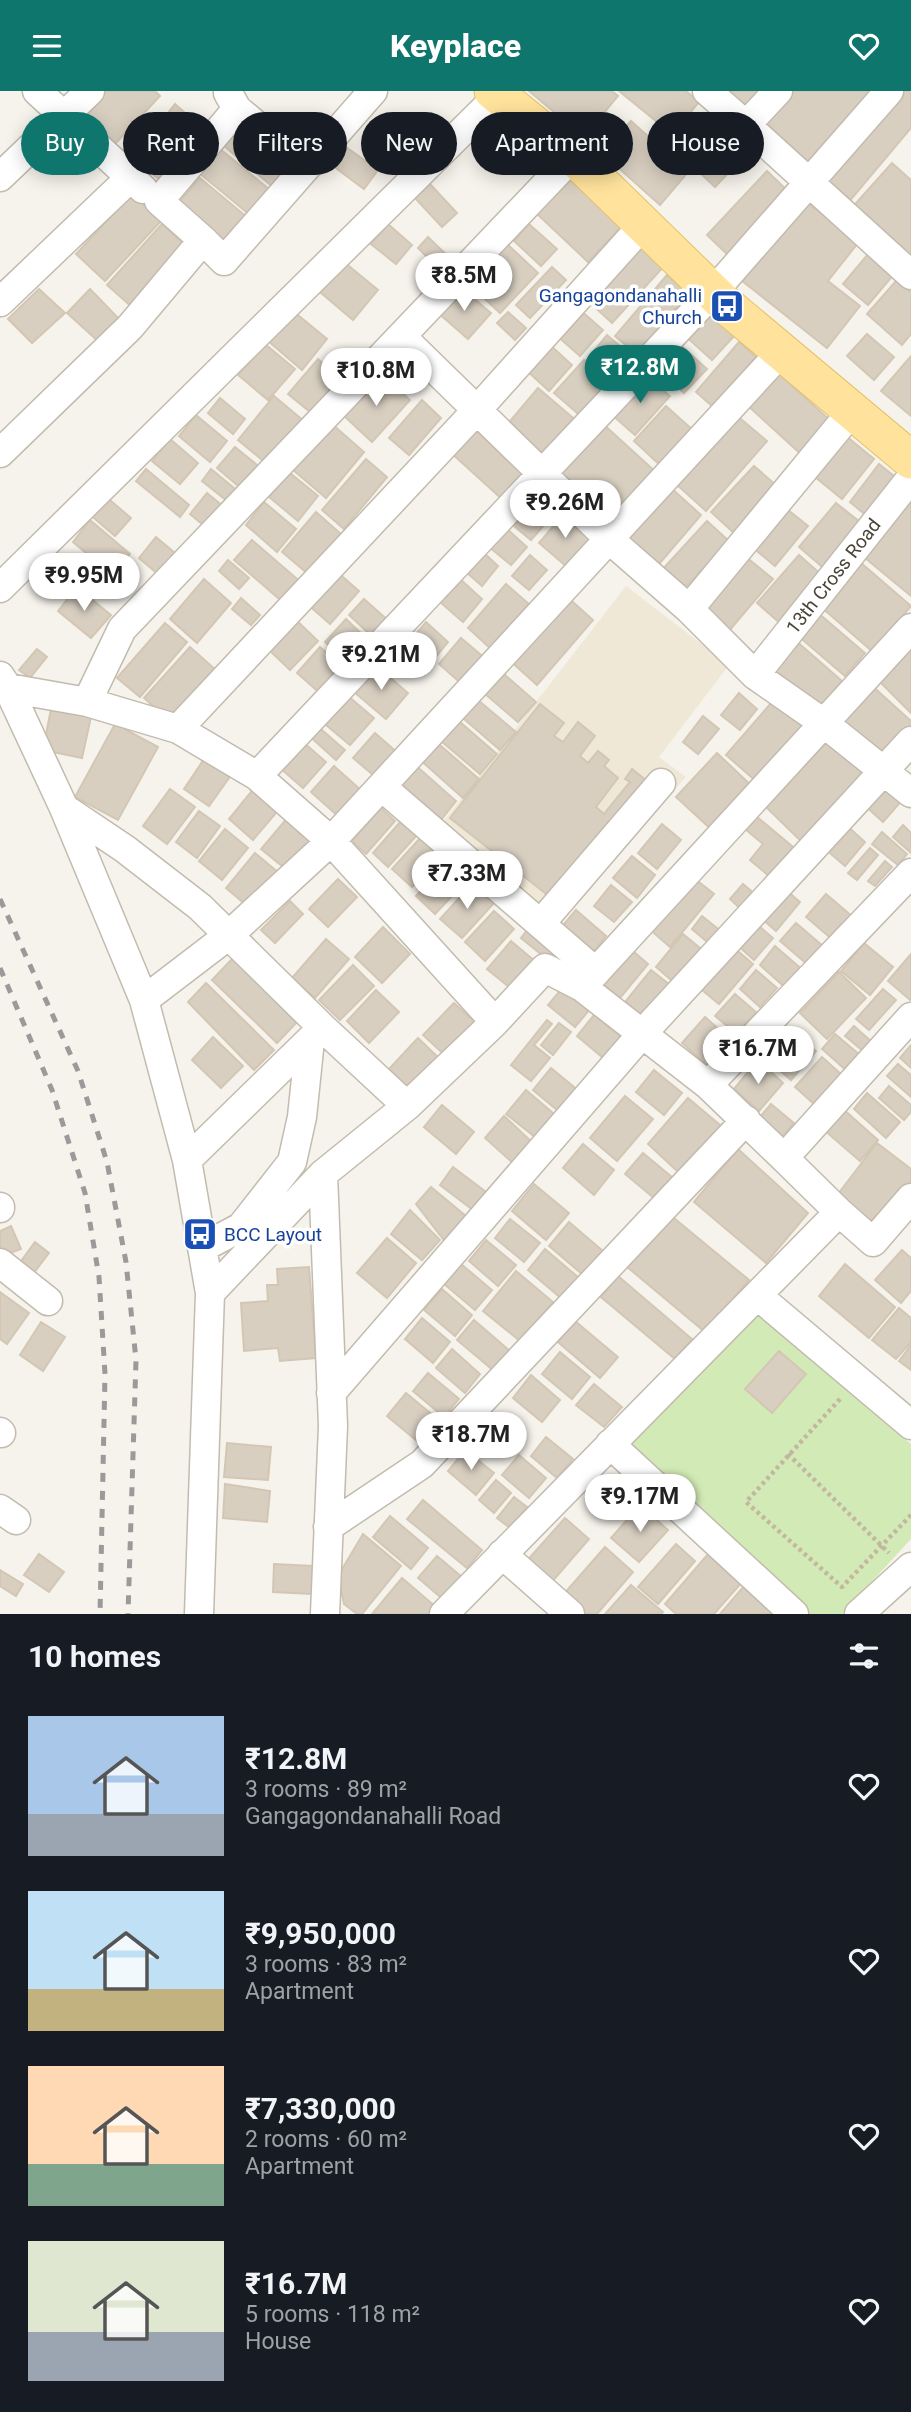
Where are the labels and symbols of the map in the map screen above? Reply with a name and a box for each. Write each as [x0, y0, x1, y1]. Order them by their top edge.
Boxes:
pin: ₹8.5M [415, 253, 513, 313]
place label: Gangagondanahalli Church [539, 284, 702, 329]
bus stop icon: Gangagondanahalli Church [708, 287, 746, 325]
pin: ₹12.8M [583, 345, 697, 405]
pin: ₹10.8M [319, 349, 433, 408]
pin: ₹9.26M [508, 481, 622, 540]
street label: 13th Cross Road [781, 514, 886, 639]
pin: ₹9.95M [27, 553, 141, 613]
pin: ₹9.21M [324, 633, 438, 692]
pin: ₹7.33M [410, 851, 524, 911]
pin: ₹16.7M [701, 1027, 815, 1086]
bus stop icon: BCC Layout [181, 1215, 219, 1253]
place label: BCC Layout [224, 1223, 322, 1246]
pin: ₹18.7M [414, 1413, 528, 1472]
pin: ₹9.17M [583, 1475, 697, 1534]

